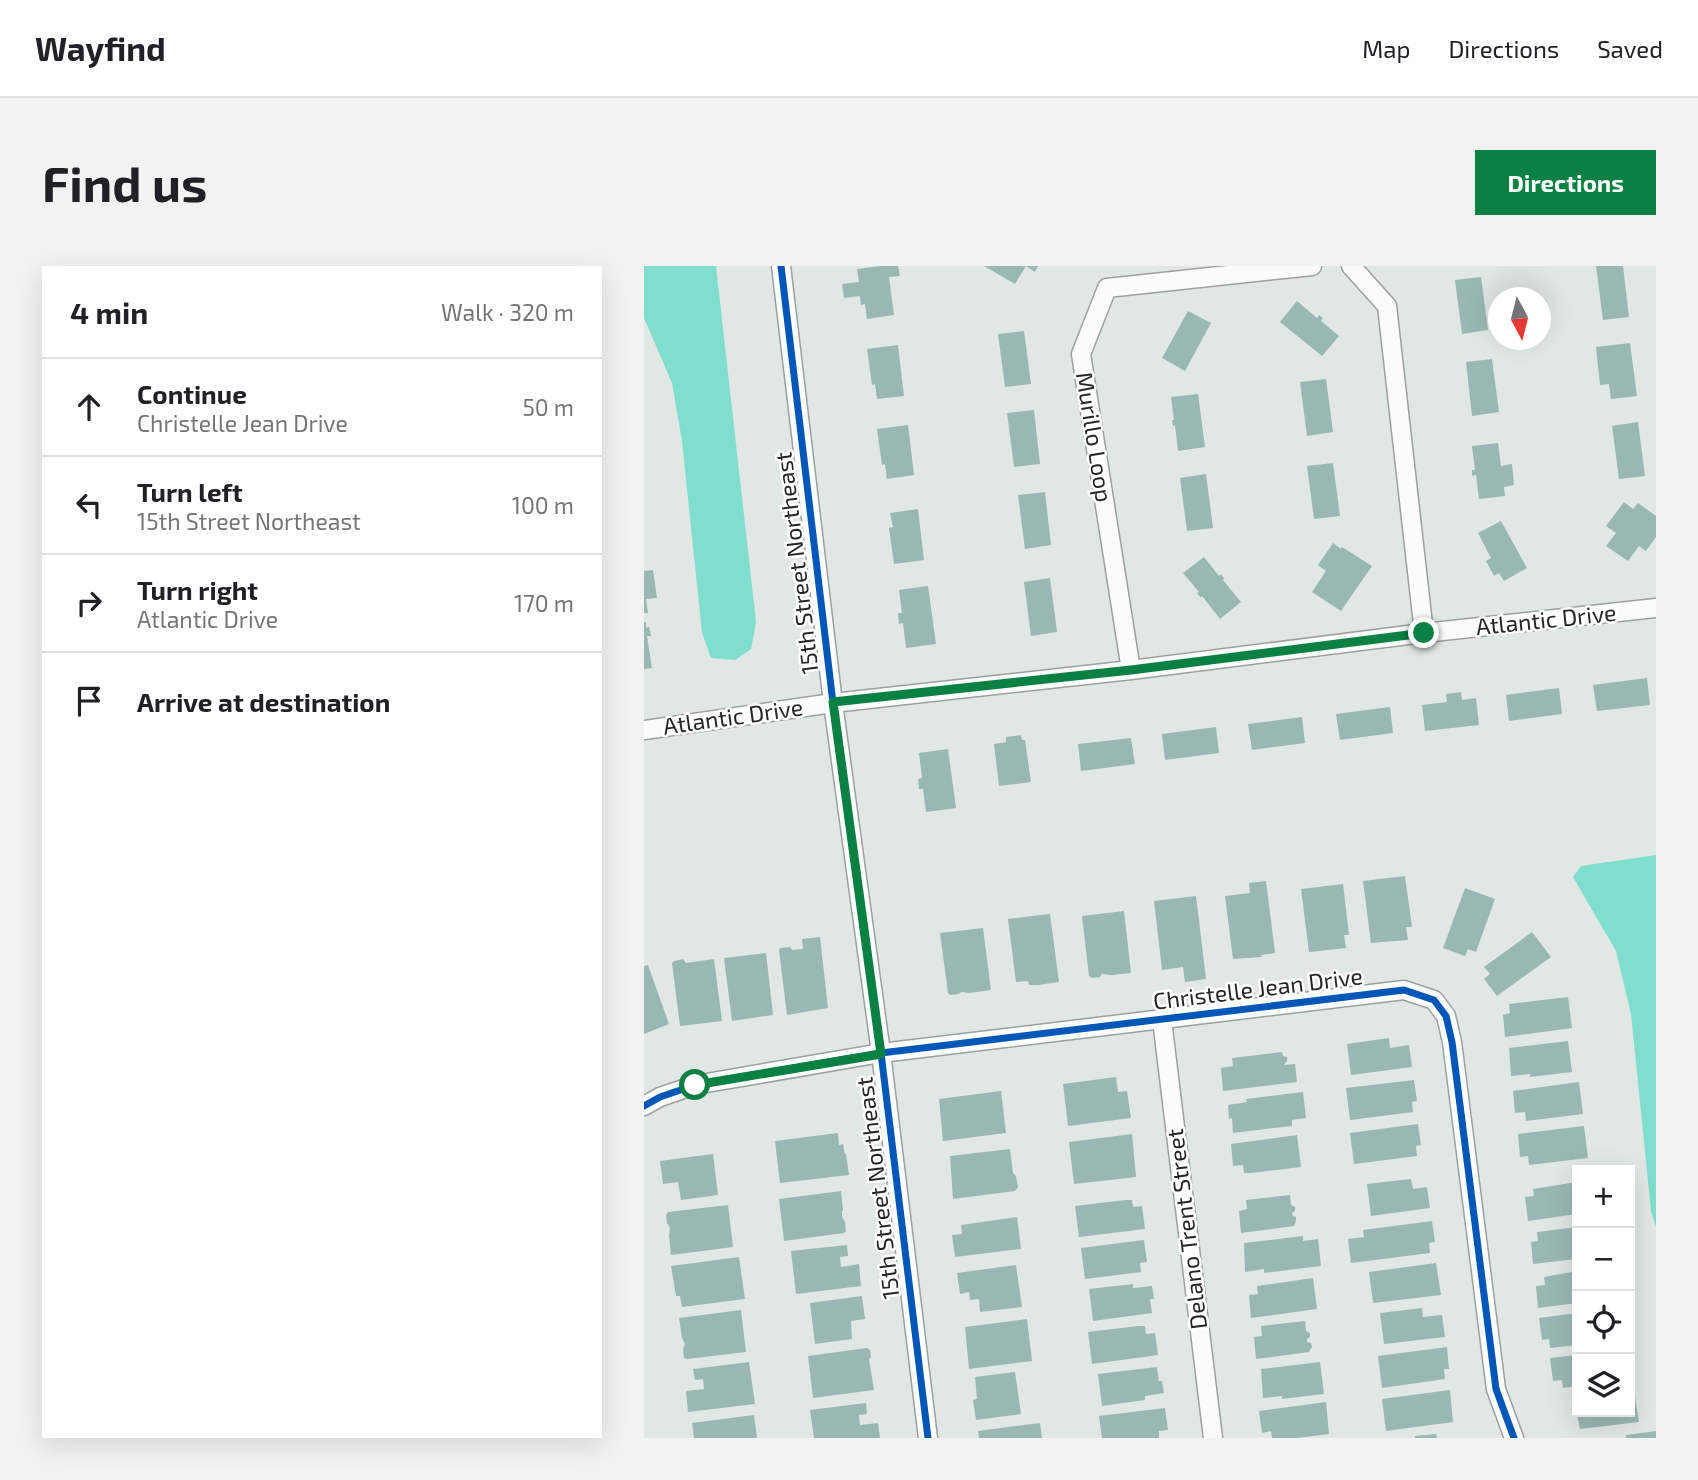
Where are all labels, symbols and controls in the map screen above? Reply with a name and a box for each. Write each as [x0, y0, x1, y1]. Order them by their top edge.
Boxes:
text: Wayfind [35, 28, 166, 68]
text: Map [1362, 34, 1410, 63]
text: Directions [1448, 34, 1559, 63]
text: Saved [1597, 34, 1663, 63]
button: Directions [1475, 150, 1656, 215]
text: Find us [42, 153, 207, 212]
north arrow [1488, 287, 1551, 350]
text: 4 min [70, 294, 148, 330]
text: Walk · 320 m [441, 298, 574, 326]
street label: Murillo Loop [1071, 370, 1119, 504]
text: Continue [137, 378, 247, 409]
icon: ahead [70, 388, 108, 426]
text: 50 m [523, 393, 574, 421]
text: Christelle Jean Drive [137, 409, 348, 437]
street label: 15th Street Northeast [768, 450, 824, 676]
text: Turn left [137, 476, 243, 507]
icon: left [70, 486, 108, 524]
text: 100 m [512, 491, 574, 519]
text: 15th Street Northeast [137, 507, 361, 535]
text: Turn right [137, 574, 258, 605]
icon: right [70, 584, 108, 622]
text: 170 m [514, 589, 574, 617]
street label: Atlantic Drive [1474, 598, 1618, 640]
text: Atlantic Drive [137, 605, 278, 633]
route end [1408, 617, 1439, 648]
icon: arrive [70, 682, 108, 720]
text: Arrive at destination [137, 686, 390, 717]
street label: Atlantic Drive [661, 692, 805, 740]
street label: Christelle Jean Drive [1152, 961, 1364, 1015]
route start [679, 1069, 710, 1100]
street label: 15th Street Northeast [849, 1075, 905, 1301]
street label: Delano Trent Street [1160, 1127, 1212, 1331]
map controls [1572, 1165, 1635, 1417]
button: + [1572, 1165, 1635, 1228]
button: − [1572, 1228, 1635, 1291]
button: locate [1572, 1291, 1635, 1354]
button: layers [1572, 1354, 1635, 1417]

